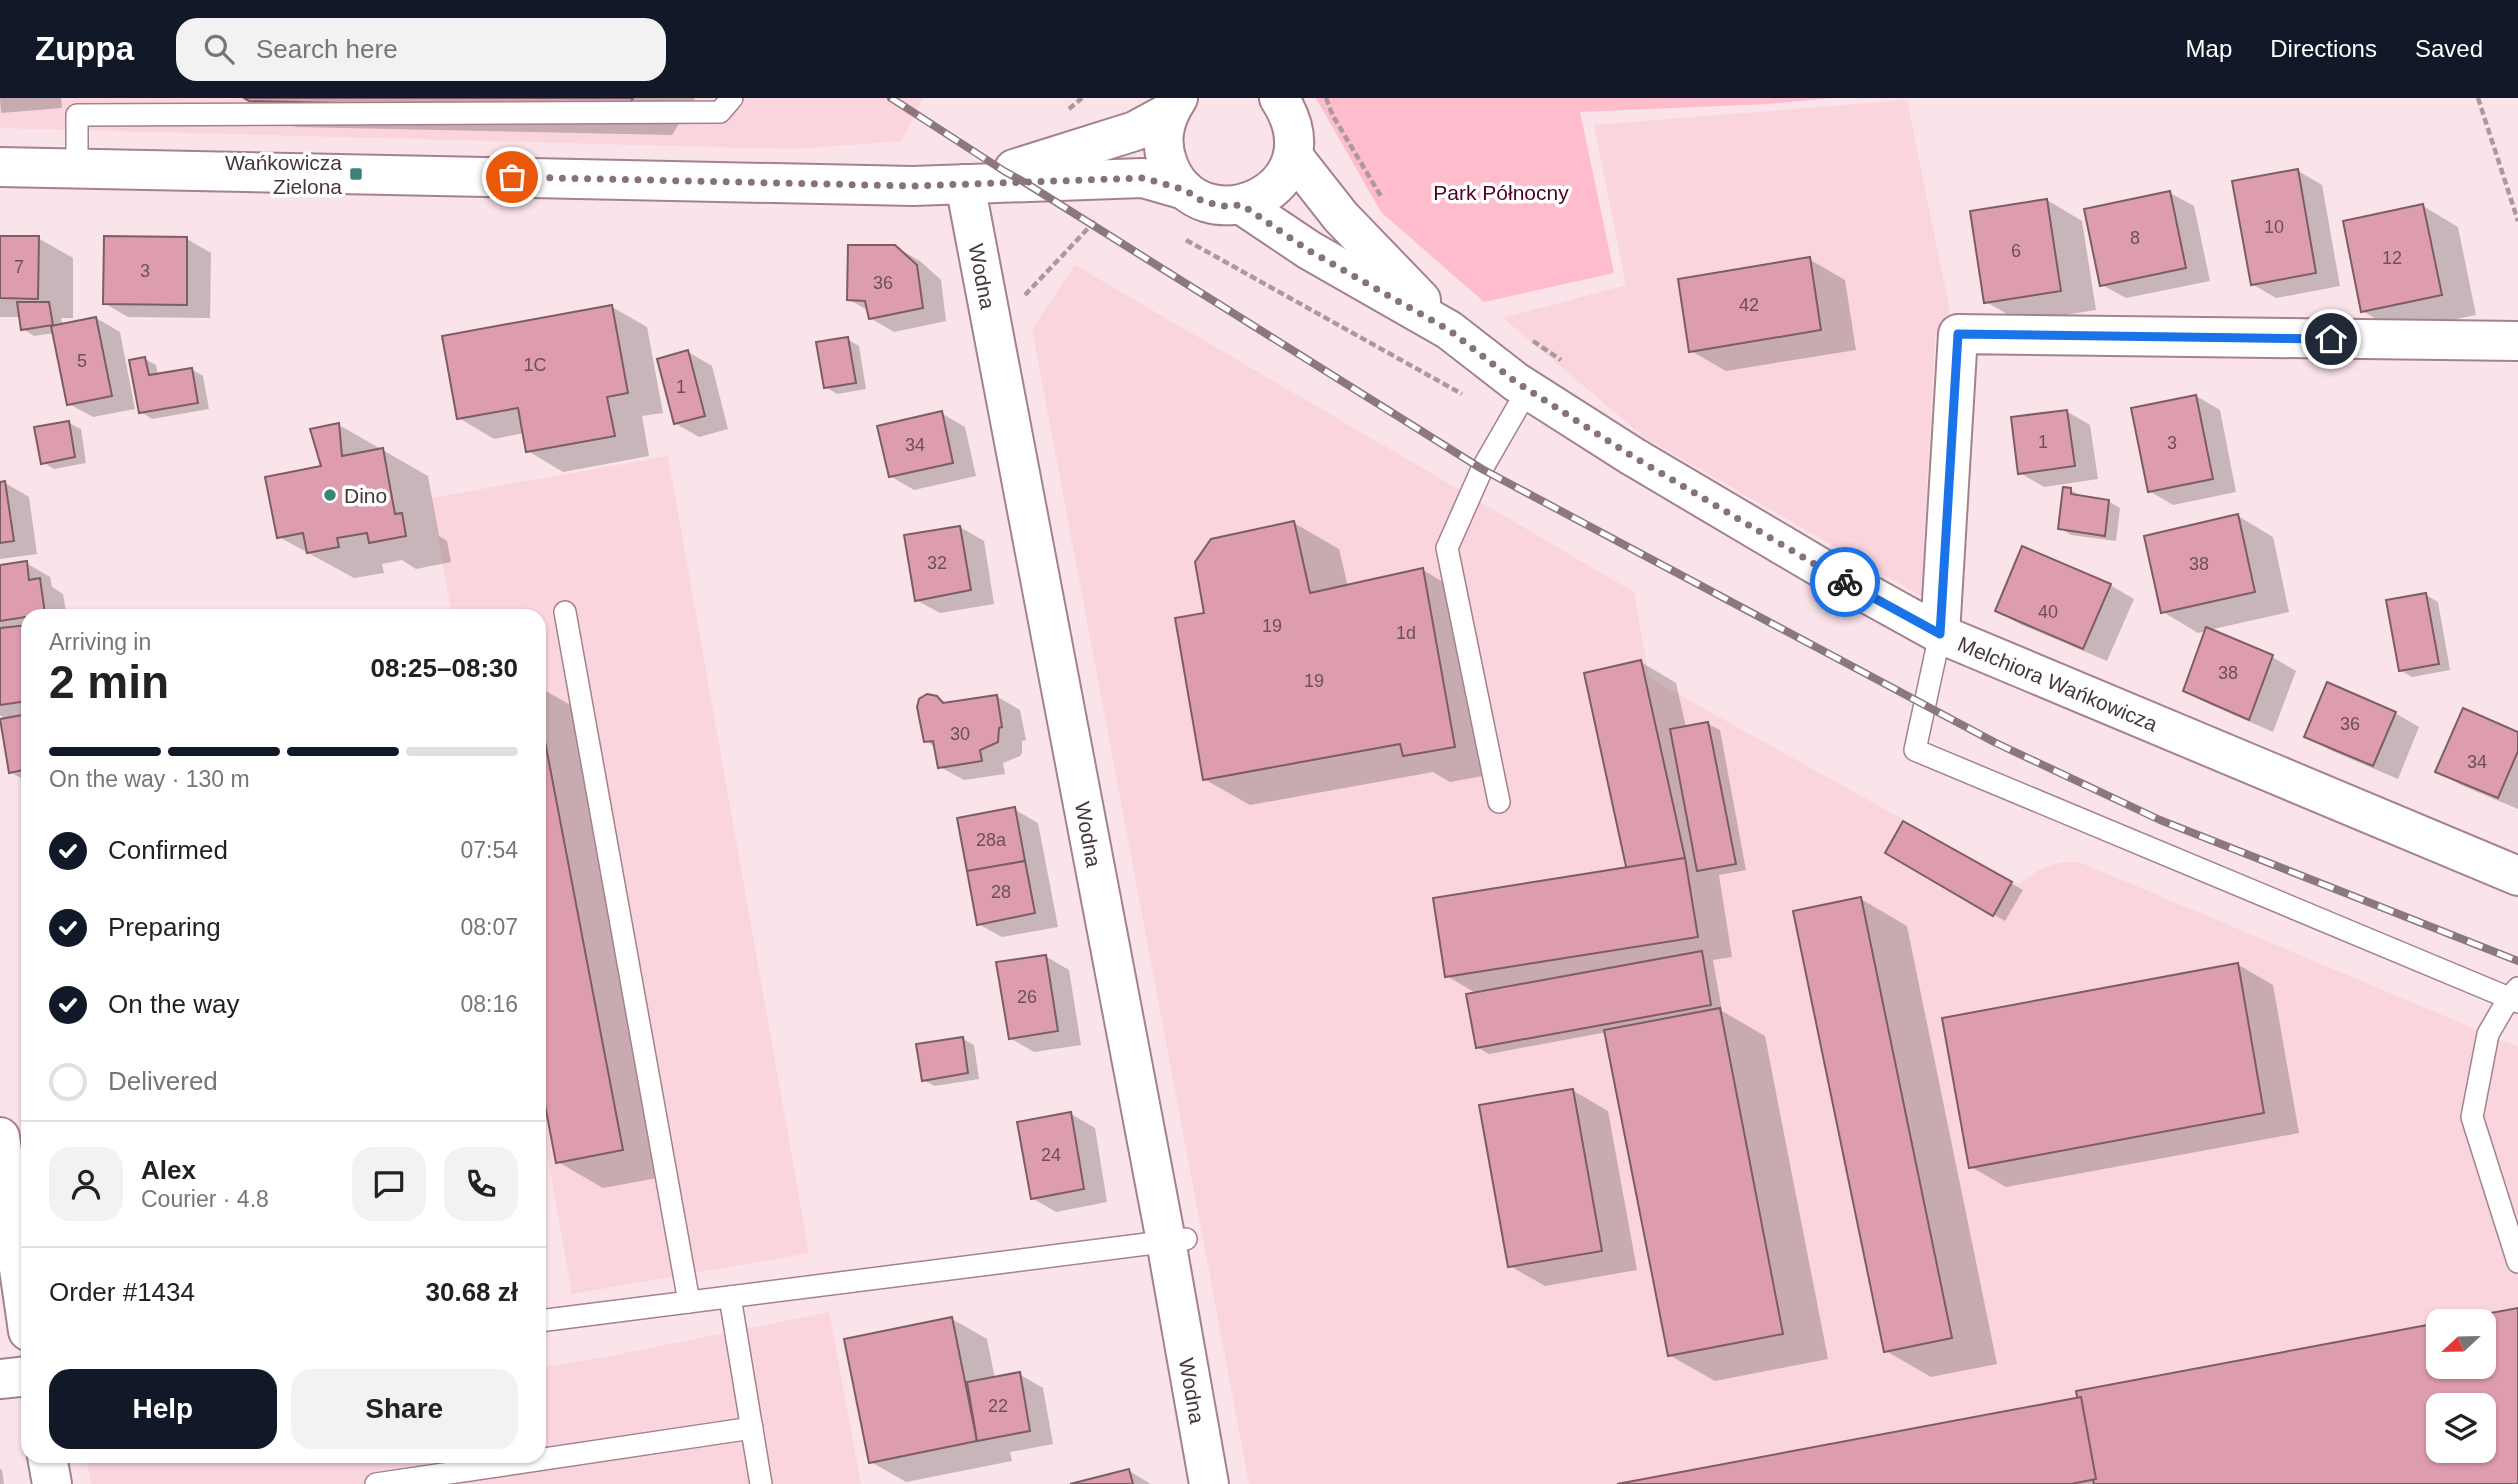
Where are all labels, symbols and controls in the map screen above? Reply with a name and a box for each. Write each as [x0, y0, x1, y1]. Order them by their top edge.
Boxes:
search box [176, 18, 666, 81]
text: Zuppa [35, 30, 134, 67]
icon: search [200, 30, 238, 68]
text: Search here [256, 34, 398, 64]
text: Map [2186, 35, 2232, 62]
text: Directions [2270, 35, 2377, 62]
text: Saved [2415, 35, 2483, 62]
pin [482, 147, 542, 207]
place label: Wańkowicza Zielona [225, 151, 342, 198]
icon: bag [493, 158, 531, 196]
marker: Wańkowicza Zielona [348, 166, 364, 182]
park label: Park Północny [1433, 181, 1569, 204]
house number: 10 [2264, 217, 2284, 237]
house number: 8 [2130, 228, 2140, 248]
house number: 6 [2011, 241, 2021, 261]
street label: Wodna [965, 242, 1000, 311]
house number: 12 [2382, 248, 2402, 268]
house number: 7 [14, 257, 24, 277]
house number: 3 [140, 261, 150, 281]
house number: 36 [873, 273, 893, 293]
house number: 42 [1739, 295, 1759, 315]
pin [2301, 309, 2361, 369]
icon: home [2312, 320, 2350, 358]
house number: 5 [77, 351, 87, 371]
house number: 1C [523, 355, 547, 375]
house number: 1 [676, 377, 686, 397]
house number: 1 [2038, 432, 2048, 452]
house number: 3 [2167, 433, 2177, 453]
house number: 34 [905, 435, 925, 455]
place label: Dino [344, 484, 387, 507]
marker: Dino [322, 487, 338, 503]
courier [1810, 547, 1880, 617]
house number: 32 [927, 553, 947, 573]
house number: 38 [2189, 554, 2209, 574]
icon: bike [1826, 563, 1864, 601]
house number: 40 [2038, 602, 2058, 622]
house number: 19 [1262, 616, 1282, 636]
house number: 1d [1396, 623, 1416, 643]
text: Arriving in [49, 629, 151, 655]
street label: Melchiora Wańkowicza [1955, 631, 2161, 735]
text: 08:25–08:30 [371, 653, 518, 683]
text: 2 min [49, 656, 169, 708]
house number: 38 [2218, 663, 2238, 683]
house number: 19 [1304, 671, 1324, 691]
house number: 36 [2340, 714, 2360, 734]
house number: 30 [950, 724, 970, 744]
house number: 34 [2467, 752, 2487, 772]
text: On the way · 130 m [49, 766, 250, 792]
street label: Wodna [1071, 800, 1106, 869]
house number: 28a [976, 830, 1007, 850]
icon: check [49, 832, 87, 870]
text: Confirmed [108, 835, 228, 865]
text: 07:54 [460, 837, 518, 863]
house number: 28 [991, 882, 1011, 902]
icon: check [49, 909, 87, 947]
text: Preparing [108, 912, 221, 942]
text: 08:07 [460, 914, 518, 940]
icon: check [49, 986, 87, 1024]
house number: 26 [1017, 987, 1037, 1007]
text: On the way [108, 989, 240, 1019]
text: 08:16 [460, 991, 518, 1017]
text: Delivered [108, 1066, 218, 1096]
house number: 24 [1041, 1145, 1061, 1165]
button: person [49, 1147, 123, 1221]
button: chat [352, 1147, 426, 1221]
button: phone [444, 1147, 518, 1221]
text: Alex [141, 1155, 196, 1185]
text: Courier · 4.8 [141, 1186, 269, 1212]
text: Order #1434 [49, 1277, 195, 1307]
text: 30.68 zł [425, 1277, 518, 1307]
north arrow [2426, 1309, 2496, 1379]
map controls [2426, 1309, 2496, 1463]
street label: Wodna [1175, 1356, 1210, 1426]
button: Help [49, 1369, 277, 1449]
button: Share [291, 1369, 518, 1449]
button: layers [2426, 1393, 2496, 1463]
house number: 22 [988, 1396, 1008, 1416]

